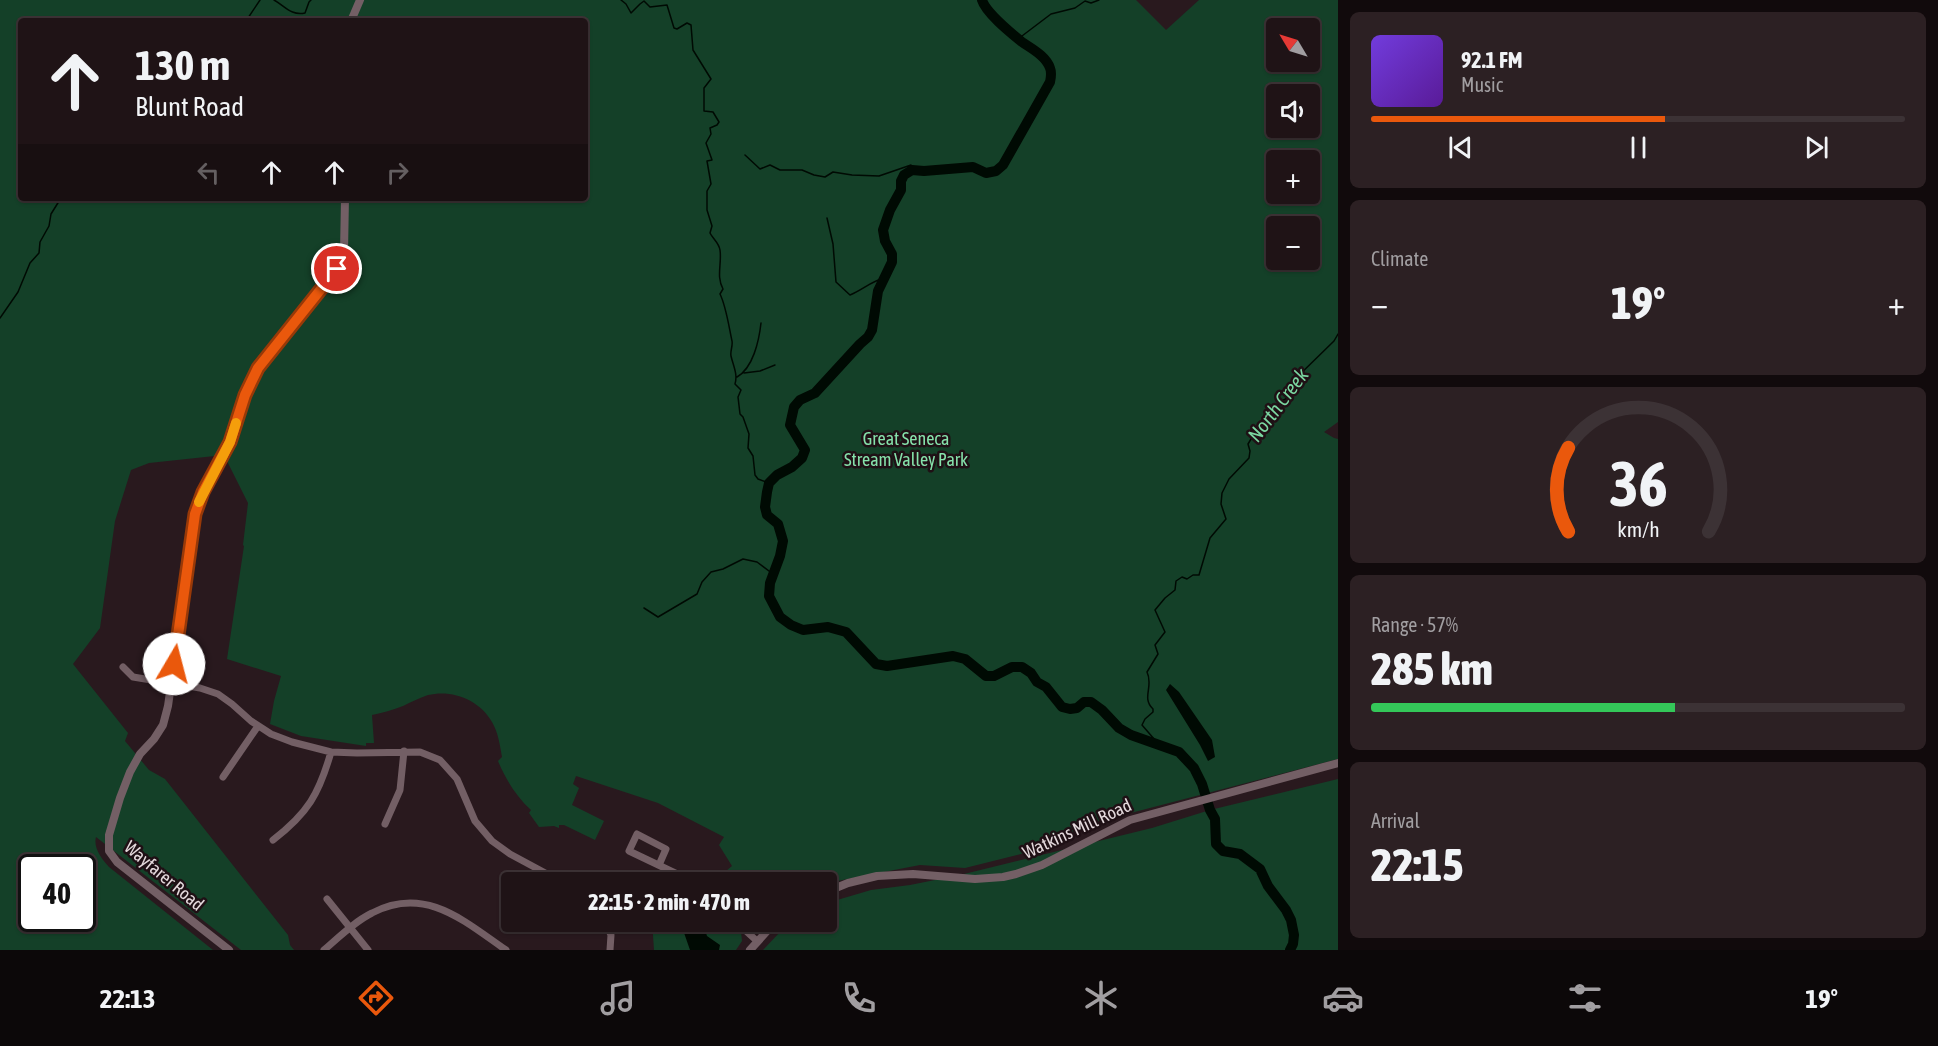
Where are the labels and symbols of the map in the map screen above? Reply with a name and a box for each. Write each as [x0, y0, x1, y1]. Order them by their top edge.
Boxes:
north arrow [1266, 18, 1320, 72]
pin [311, 243, 362, 294]
water label: North Creek [1243, 363, 1313, 446]
park label: Great Seneca Stream Valley Park [844, 428, 968, 470]
position arrow [142, 632, 206, 696]
street label: Watkins Mill Road [1019, 794, 1135, 863]
street label: Wayfarer Road [120, 836, 208, 915]
speed limit sign: 40 [18, 854, 96, 932]

